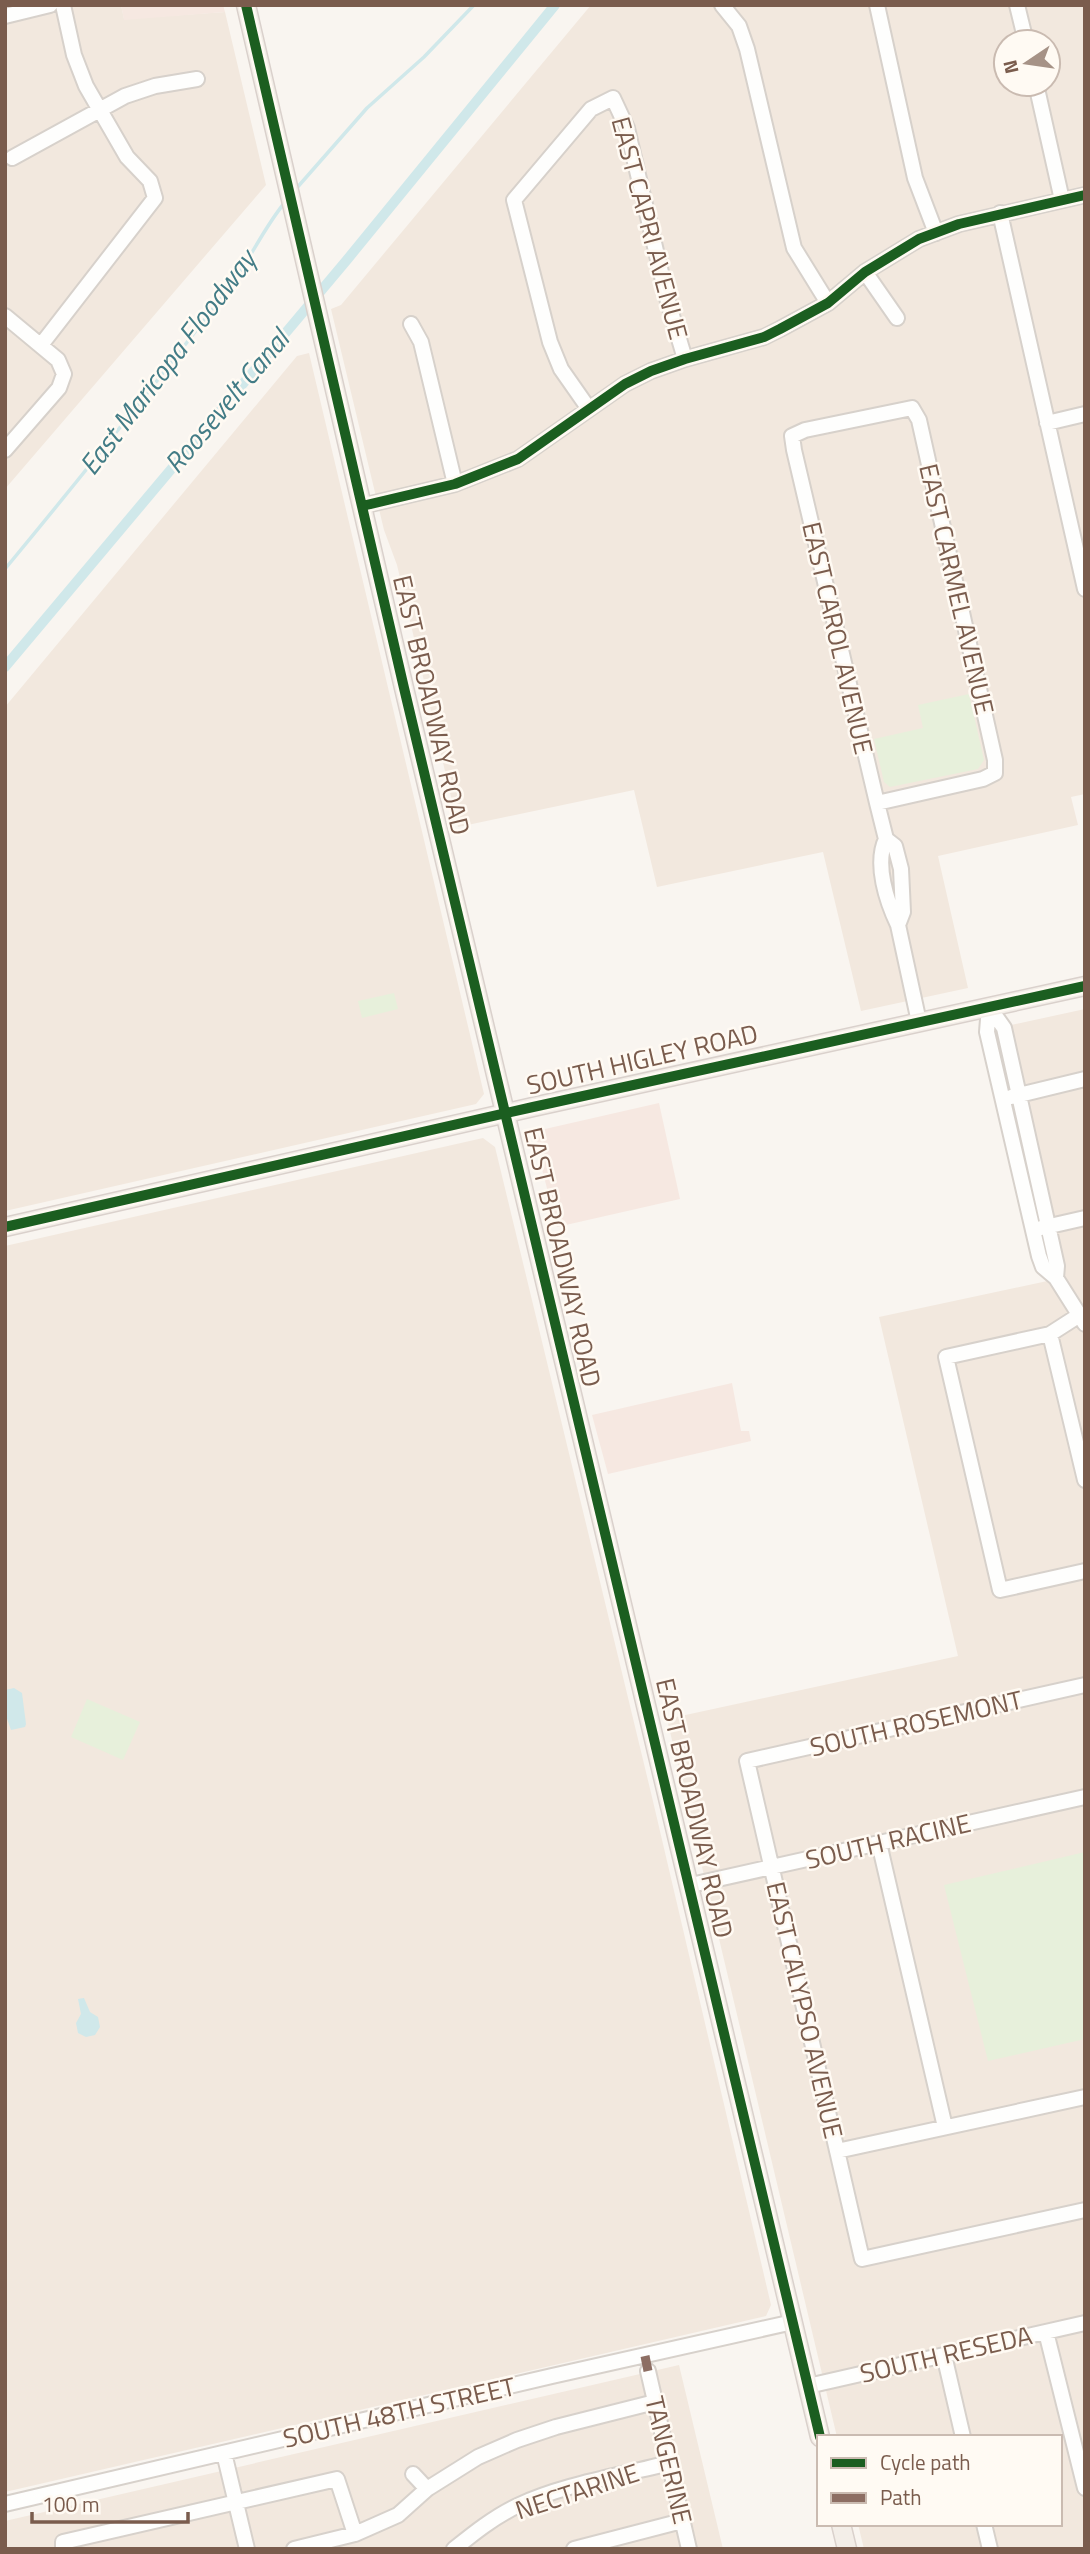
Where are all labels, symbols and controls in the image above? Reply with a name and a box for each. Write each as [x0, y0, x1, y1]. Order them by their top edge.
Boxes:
north arrow [992, 28, 1062, 98]
text: N [994, 57, 1026, 77]
street label: EAST CAPRI AVENUE [601, 112, 699, 344]
water label: East Maricopa Floodway [68, 238, 268, 484]
water label: Roosevelt Canal [153, 317, 301, 482]
street label: EAST CARMEL AVENUE [909, 460, 1005, 718]
street label: EAST CAROL AVENUE [792, 518, 884, 758]
street label: EAST BROADWAY ROAD [383, 571, 481, 839]
street label: SOUTH HIGLEY ROAD [522, 1013, 762, 1105]
street label: EAST BROADWAY ROAD [514, 1123, 612, 1391]
street label: EAST BROADWAY ROAD [646, 1674, 744, 1942]
street label: SOUTH ROSEMONT [806, 1680, 1026, 1766]
street label: SOUTH RACINE [802, 1803, 974, 1879]
street label: EAST CALYPSO AVENUE [756, 1878, 854, 2142]
street label: SOUTH RESEDA [856, 2315, 1036, 2393]
street label: SOUTH 48TH STREET [279, 2366, 519, 2458]
street label: TANGERINE [635, 2392, 703, 2528]
legend [817, 2435, 1062, 2526]
text: Cycle path [880, 2446, 971, 2478]
street label: NECTARINE [510, 2453, 644, 2529]
scale bar [32, 2480, 187, 2524]
text: Path [880, 2481, 922, 2513]
text: 100 m [42, 2488, 99, 2520]

